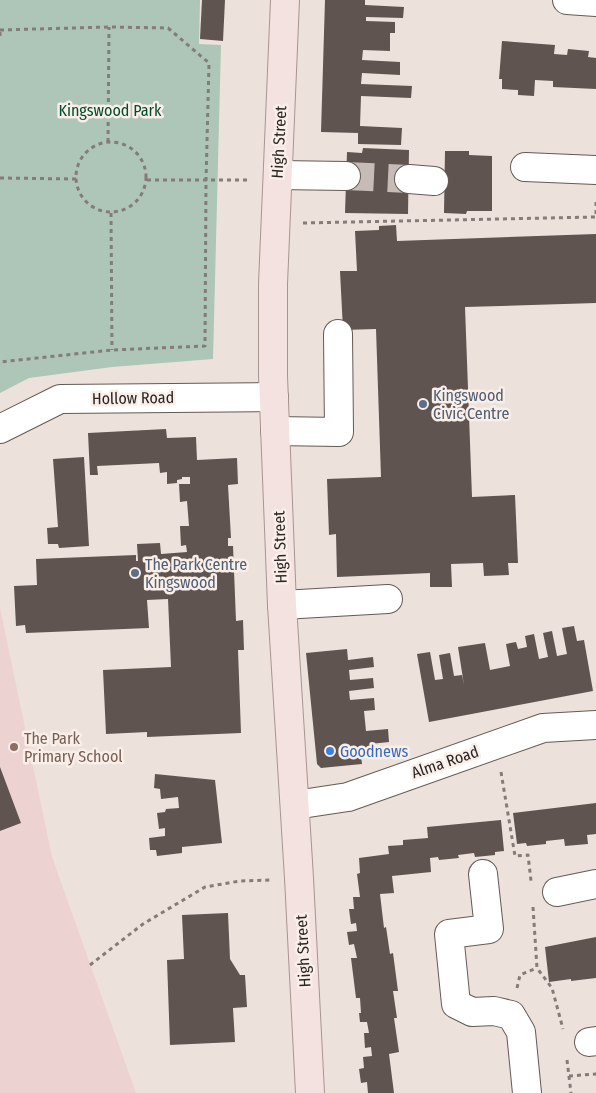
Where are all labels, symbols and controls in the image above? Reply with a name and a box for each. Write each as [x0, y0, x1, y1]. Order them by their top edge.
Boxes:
park label: Kingswood Park [58, 101, 162, 120]
street label: High Street [268, 104, 290, 179]
place label: Kingswood Civic Centre [433, 386, 509, 423]
street label: Hollow Road [92, 388, 174, 408]
marker: Kingswood Civic Centre [417, 398, 429, 410]
street label: High Street [269, 510, 291, 584]
place label: The Park Centre Kingswood [145, 555, 247, 592]
marker: The Park Centre Kingswood [129, 567, 141, 579]
place label: The Park Primary School [24, 729, 123, 766]
marker: The Park Primary School [8, 741, 20, 753]
place label: Goodnews [340, 742, 408, 761]
street label: Alma Road [409, 742, 481, 782]
marker: Goodnews [324, 745, 336, 757]
street label: High Street [292, 913, 314, 988]

